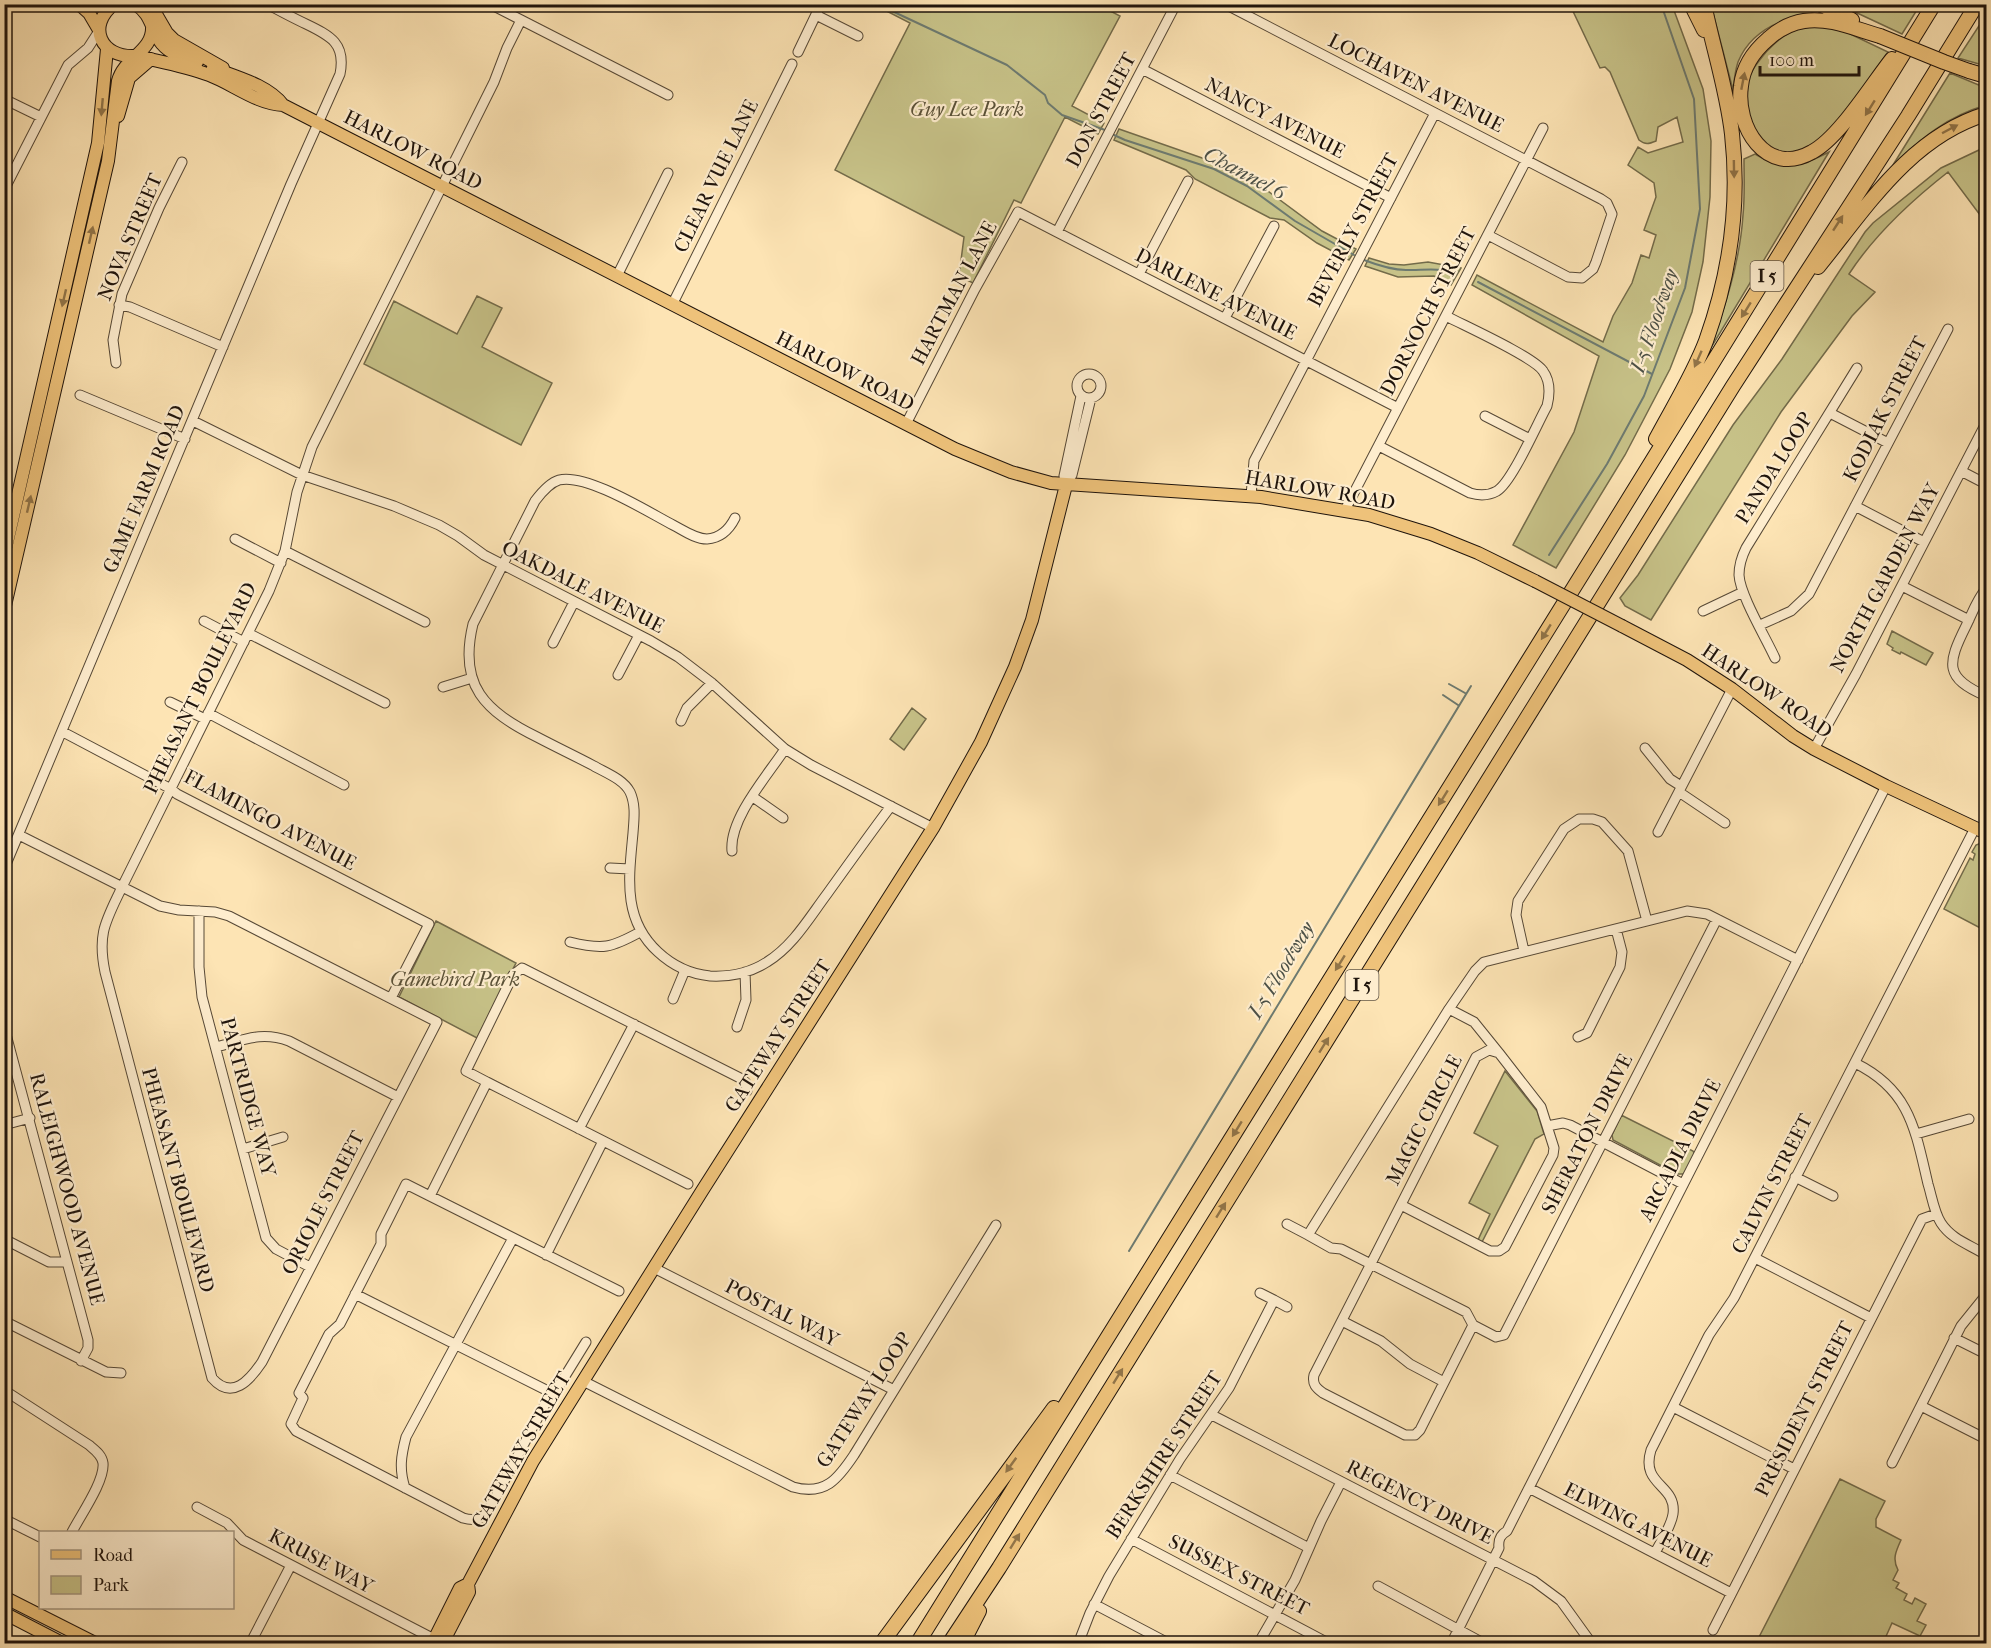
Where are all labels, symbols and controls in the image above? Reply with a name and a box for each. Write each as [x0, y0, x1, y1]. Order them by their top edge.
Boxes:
street label: LOCHAVEN AVENUE [1325, 29, 1507, 137]
scale bar [1760, 39, 1859, 77]
street label: DON STREET [1061, 48, 1141, 171]
text: 100 m [1769, 50, 1814, 71]
one-way arrow [1739, 72, 1748, 91]
street label: NANCY AVENUE [1201, 73, 1349, 163]
street label: CLEAR VUE LANE [669, 96, 763, 256]
one-way arrow [97, 98, 107, 117]
park label: Guy Lee Park [910, 98, 1024, 121]
one-way arrow [1865, 100, 1876, 116]
street label: HARLOW ROAD [340, 105, 486, 195]
one-way arrow [1942, 124, 1959, 134]
water label: Channel 6 [1200, 141, 1291, 205]
street label: BEVERLY STREET [1303, 149, 1403, 310]
one-way arrow [1729, 160, 1739, 179]
street label: NOVA STREET [93, 170, 167, 304]
one-way arrow [1832, 215, 1843, 231]
street label: HARTMAN LANE [906, 217, 1002, 369]
street label: DORNOCH STREET [1376, 222, 1481, 399]
one-way arrow [86, 225, 96, 244]
street label: DARLENE AVENUE [1131, 243, 1301, 345]
road number: I 5 [1750, 261, 1784, 291]
water label: I-5 Floodway [1625, 265, 1683, 377]
one-way arrow [58, 289, 68, 308]
one-way arrow [1740, 302, 1751, 318]
street label: HARLOW ROAD [772, 326, 918, 416]
street label: KODIAK STREET [1838, 332, 1932, 486]
one-way arrow [1693, 350, 1702, 367]
street label: GAME FARM ROAD [98, 402, 190, 576]
street label: PANDA LOOP [1731, 408, 1817, 528]
street label: HARLOW ROAD [1243, 465, 1397, 515]
street label: NORTH GARDEN WAY [1825, 478, 1945, 676]
one-way arrow [24, 494, 34, 513]
street label: OAKDALE AVENUE [498, 536, 668, 638]
street label: PHEASANT BOULEVARD [139, 579, 261, 797]
one-way arrow [1541, 624, 1552, 640]
street label: HARLOW ROAD [1697, 639, 1837, 743]
street label: FLAMINGO AVENUE [180, 765, 360, 875]
one-way arrow [1438, 790, 1449, 806]
water label: I-5 Floodway [1242, 916, 1320, 1023]
street label: GATEWAY STREET [720, 955, 836, 1117]
one-way arrow [1335, 955, 1346, 971]
park label: Gamebird Park [390, 968, 520, 991]
road number: I 5 [1346, 970, 1378, 1000]
street label: PARTRIDGE WAY [216, 1015, 281, 1181]
one-way arrow [1319, 1037, 1330, 1053]
street label: SHERATON DRIVE [1537, 1050, 1637, 1218]
street label: MAGIC CIRCLE [1381, 1051, 1467, 1189]
street label: PHEASANT BOULEVARD [137, 1065, 219, 1295]
street label: RALEIGHWOOD AVENUE [25, 1070, 109, 1308]
street label: ARCADIA DRIVE [1634, 1075, 1726, 1226]
street label: CALVIN STREET [1727, 1110, 1817, 1258]
one-way arrow [1232, 1121, 1243, 1137]
street label: ORIOLE STREET [277, 1127, 369, 1279]
one-way arrow [1216, 1202, 1227, 1218]
street label: POSTAL WAY [721, 1274, 844, 1352]
street label: PRESIDENT STREET [1750, 1317, 1858, 1500]
street label: GATEWAY LOOP [812, 1328, 916, 1472]
street label: BERKSHIRE STREET [1101, 1366, 1227, 1543]
street label: GATEWAY STREET [467, 1367, 576, 1532]
one-way arrow [1113, 1368, 1124, 1384]
street label: REGENCY DRIVE [1343, 1455, 1497, 1549]
one-way arrow [1006, 1458, 1018, 1473]
street label: ELWING AVENUE [1560, 1478, 1716, 1572]
street label: KRUSE WAY [265, 1524, 378, 1599]
street label: SUSSEX STREET [1165, 1530, 1314, 1621]
legend [39, 1531, 234, 1609]
one-way arrow [1009, 1533, 1020, 1549]
text: Road [93, 1545, 133, 1566]
text: Park [93, 1575, 130, 1596]

